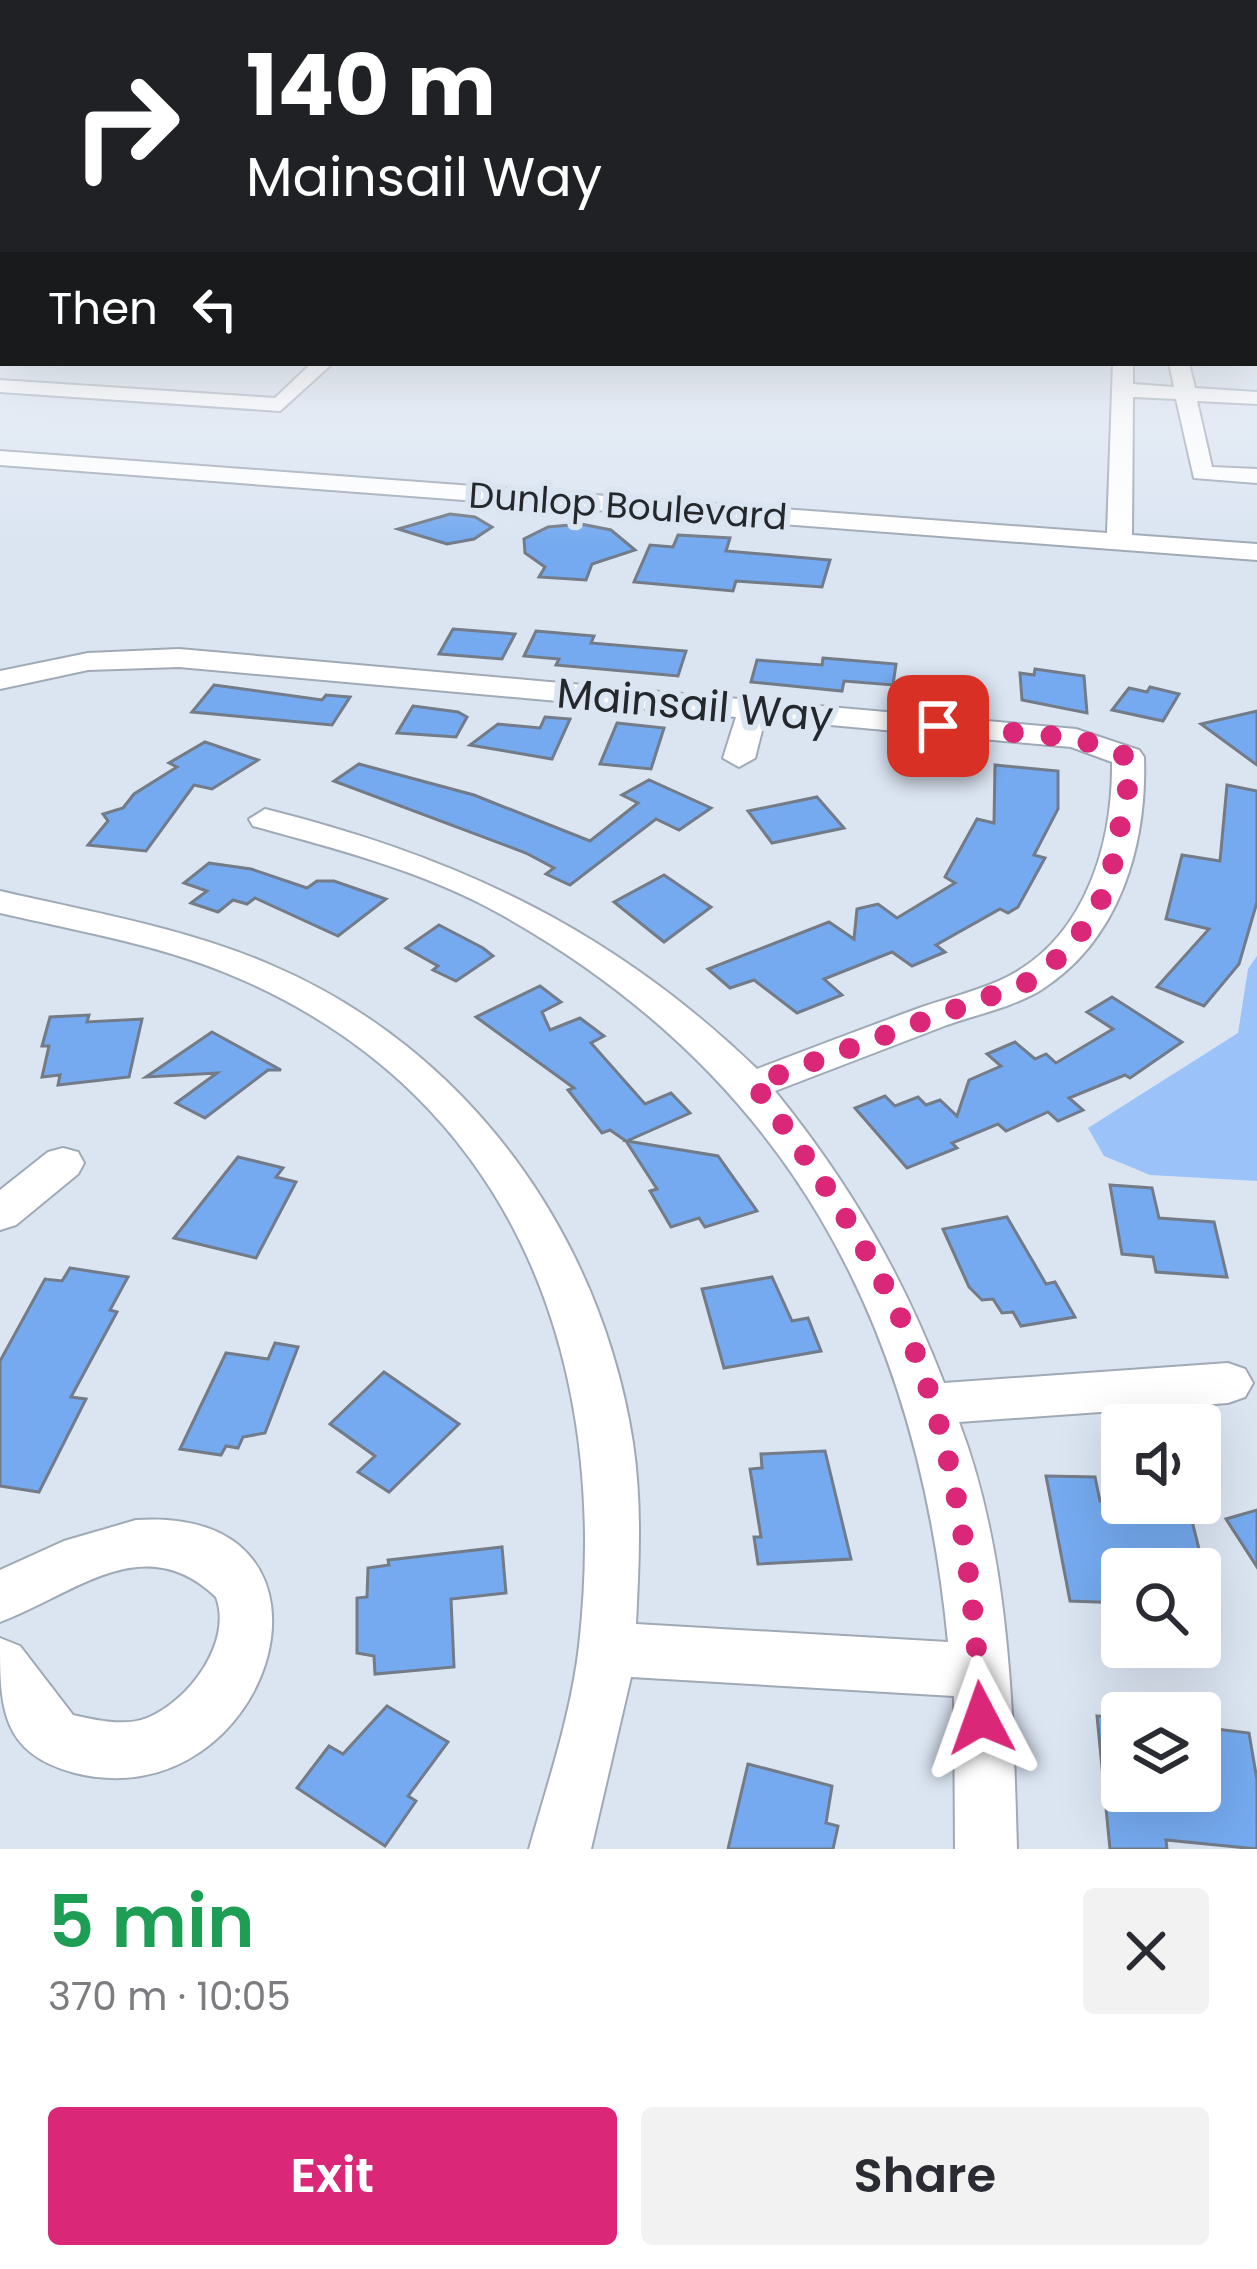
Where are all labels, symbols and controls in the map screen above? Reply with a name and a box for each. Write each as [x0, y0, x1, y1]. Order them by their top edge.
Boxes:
text: 140 m [246, 27, 496, 144]
icon: right [48, 48, 204, 204]
text: Mainsail Way [246, 139, 602, 215]
icon: left [182, 276, 248, 342]
text: Then [48, 277, 158, 340]
street label: Dunlop Boulevard [467, 469, 789, 543]
street label: Mainsail Way [554, 664, 836, 746]
pin [887, 675, 989, 777]
icon: arrive [905, 693, 971, 759]
map controls [1101, 1404, 1221, 1812]
button: sound [1101, 1404, 1221, 1524]
button: search [1101, 1548, 1221, 1668]
position arrow [918, 1655, 1044, 1781]
button: layers [1101, 1692, 1221, 1812]
text: 5 min [48, 1871, 255, 1972]
button: close [1083, 1888, 1209, 2014]
text: 370 m · 10:05 [48, 1969, 291, 2024]
button: Exit [48, 2107, 617, 2245]
button: Share [641, 2107, 1209, 2245]

